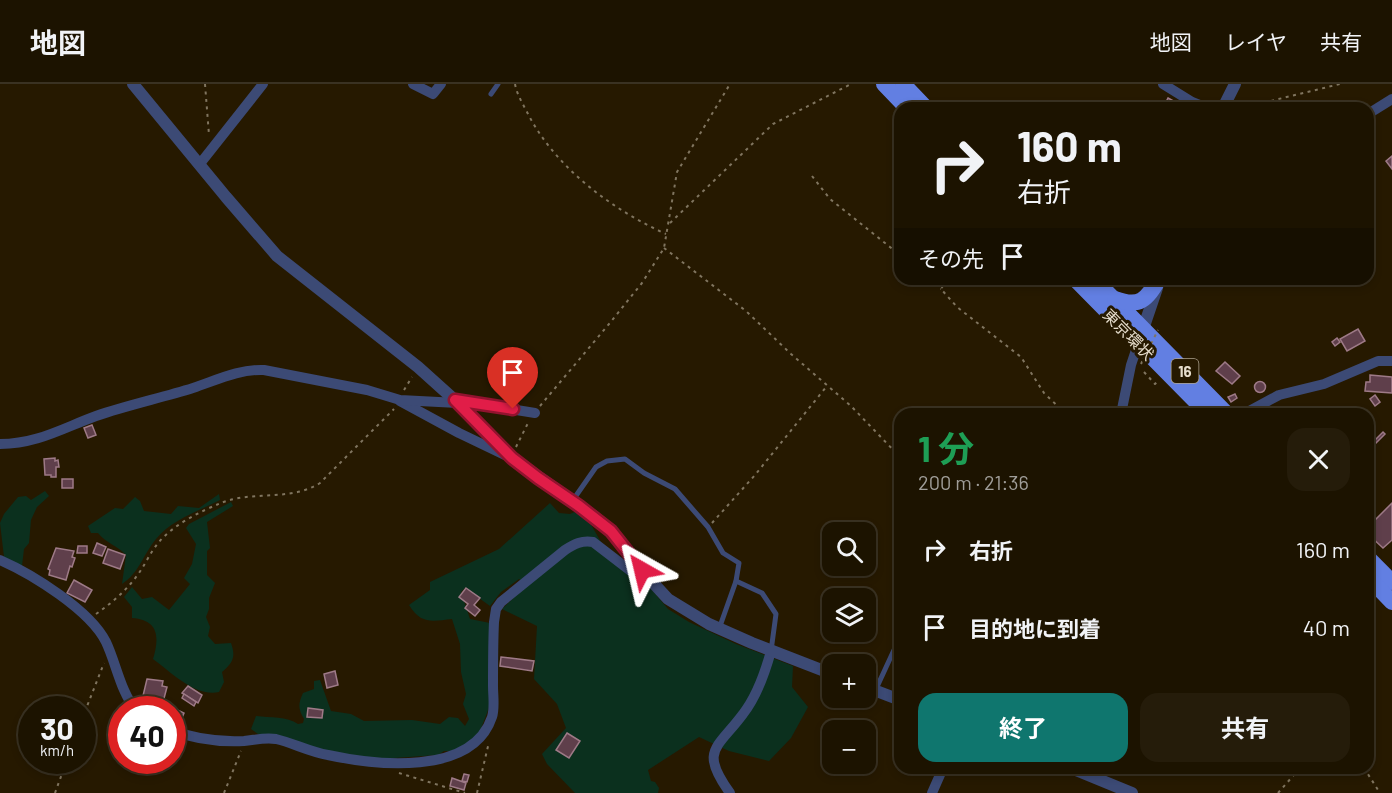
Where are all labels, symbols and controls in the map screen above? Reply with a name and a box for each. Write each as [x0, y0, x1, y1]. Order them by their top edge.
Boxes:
text: 地図 [30, 25, 86, 59]
text: 地図 [1150, 29, 1192, 54]
text: レイヤ [1225, 29, 1287, 54]
text: 共有 [1320, 29, 1362, 54]
text: 160 m [1017, 120, 1122, 170]
icon: right [918, 126, 996, 204]
text: 右折 [1017, 175, 1071, 207]
icon: arrive [996, 240, 1029, 273]
text: その先 [918, 245, 984, 271]
street label: 東京環状 [1100, 305, 1158, 363]
pin [487, 347, 538, 409]
icon: arrive [496, 356, 529, 389]
road number: 16 [1172, 359, 1198, 383]
text: 1 分 [918, 426, 974, 469]
button: close [1287, 428, 1350, 491]
text: 200 m · 21:36 [918, 470, 1029, 494]
map controls [822, 522, 876, 774]
button: search [822, 522, 876, 576]
icon: right [918, 533, 951, 566]
text: 160 m [1296, 536, 1350, 562]
text: 右折 [969, 537, 1013, 563]
position arrow [610, 538, 674, 602]
button: layers [822, 588, 876, 642]
icon: arrive [918, 611, 951, 644]
text: 40 m [1303, 614, 1350, 640]
text: 目的地に到着 [969, 615, 1101, 641]
button: + [822, 654, 876, 708]
button: 終了 [918, 693, 1128, 762]
button: 共有 [1140, 693, 1350, 762]
speed limit sign: 40 [108, 696, 186, 774]
text: 30 [40, 710, 74, 746]
button: − [822, 720, 876, 774]
text: km/h [40, 741, 74, 759]

